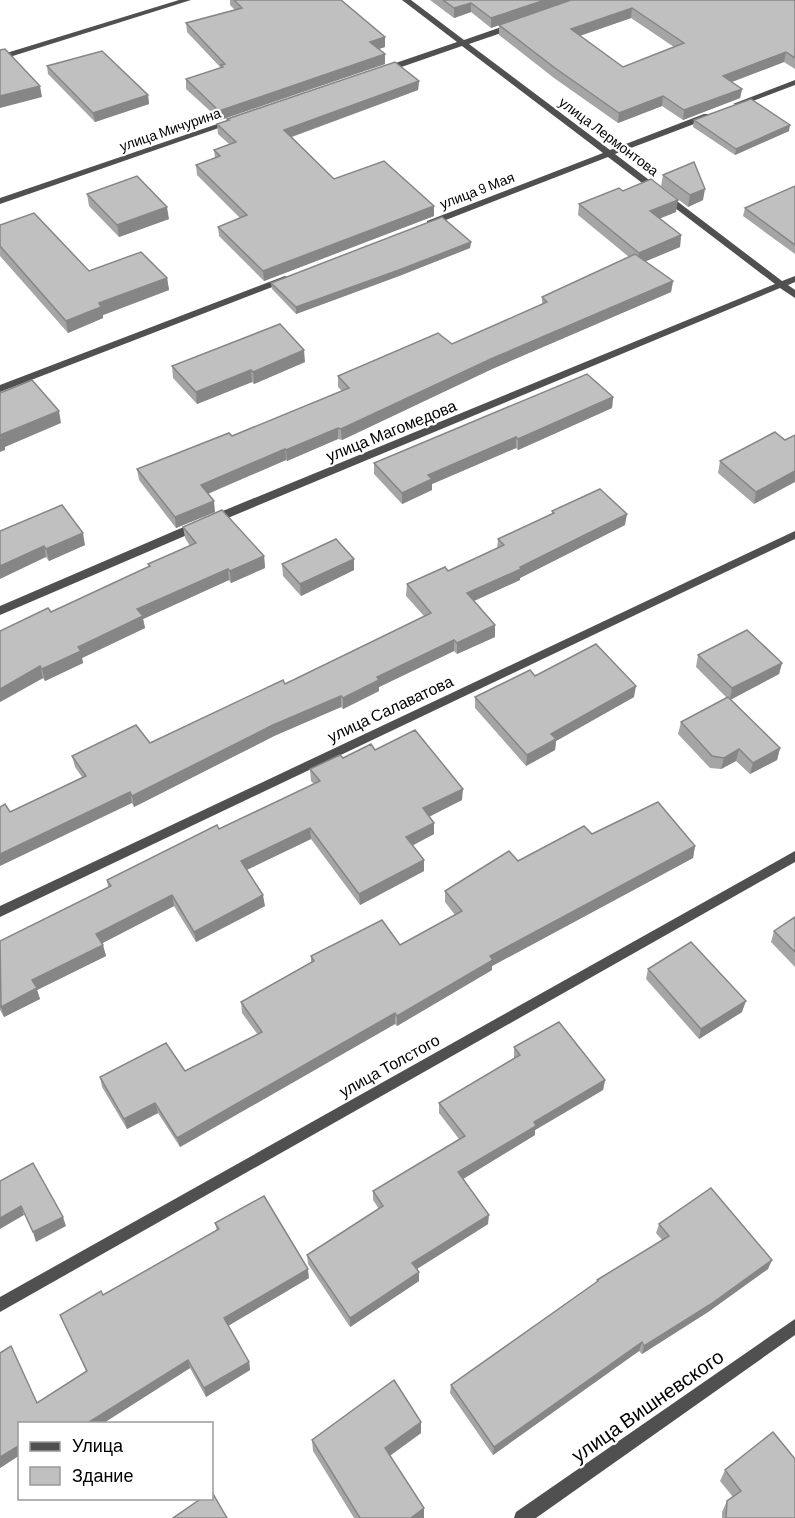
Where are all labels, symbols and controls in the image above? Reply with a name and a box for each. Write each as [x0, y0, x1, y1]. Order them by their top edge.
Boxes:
street label: улица Лермонтова [556, 93, 662, 179]
street label: улица Мичурина [117, 104, 223, 154]
street label: улица 9 Мая [437, 168, 517, 212]
street label: улица Магомедова [323, 395, 459, 465]
street label: улица Салаватова [324, 671, 456, 745]
street label: улица Толстого [335, 1029, 443, 1100]
street label: улица Вишневского [566, 1343, 728, 1467]
legend [18, 1422, 213, 1500]
text: Улица [72, 1434, 124, 1456]
text: Здание [72, 1464, 133, 1486]

